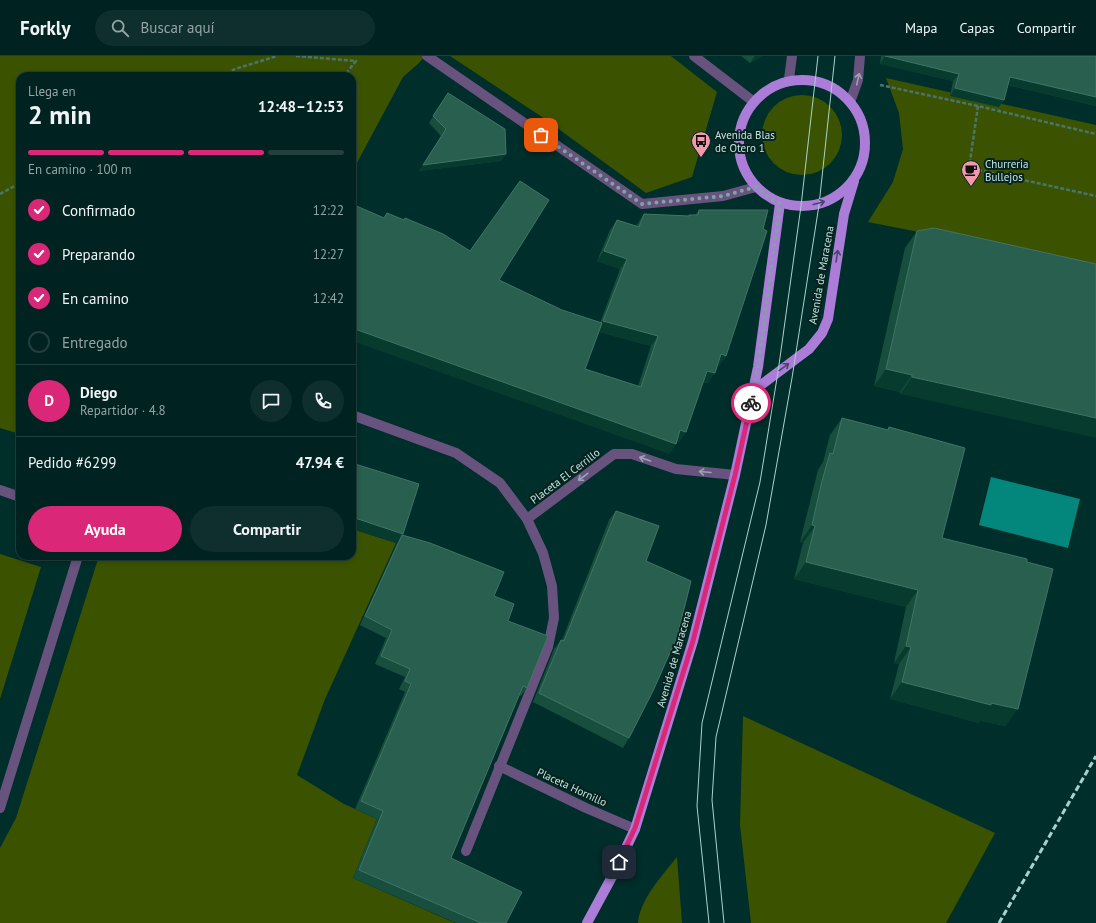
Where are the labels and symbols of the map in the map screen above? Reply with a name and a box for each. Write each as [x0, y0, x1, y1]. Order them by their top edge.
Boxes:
one-way arrow [854, 73, 862, 86]
pin [524, 118, 558, 152]
place label: Avenida Blas de Otero 1 [715, 128, 775, 155]
bus stop icon: Avenida Blas de Otero 1 [690, 130, 712, 158]
place label: Churreria Bullejos [985, 157, 1028, 184]
cafe icon: Churreria Bullejos [960, 159, 982, 187]
one-way arrow [812, 199, 825, 207]
street label: Avenida de Maracena [805, 225, 837, 325]
one-way arrow [833, 250, 841, 263]
one-way arrow [779, 363, 790, 371]
courier [731, 383, 771, 423]
street label: Placeta El Cerrillo [527, 445, 603, 507]
one-way arrow [639, 455, 652, 462]
one-way arrow [699, 468, 712, 476]
one-way arrow [577, 473, 588, 481]
street label: Avenida de Maracena [654, 609, 694, 709]
street label: Placeta Hornillo [535, 765, 609, 809]
pin [602, 845, 636, 879]

